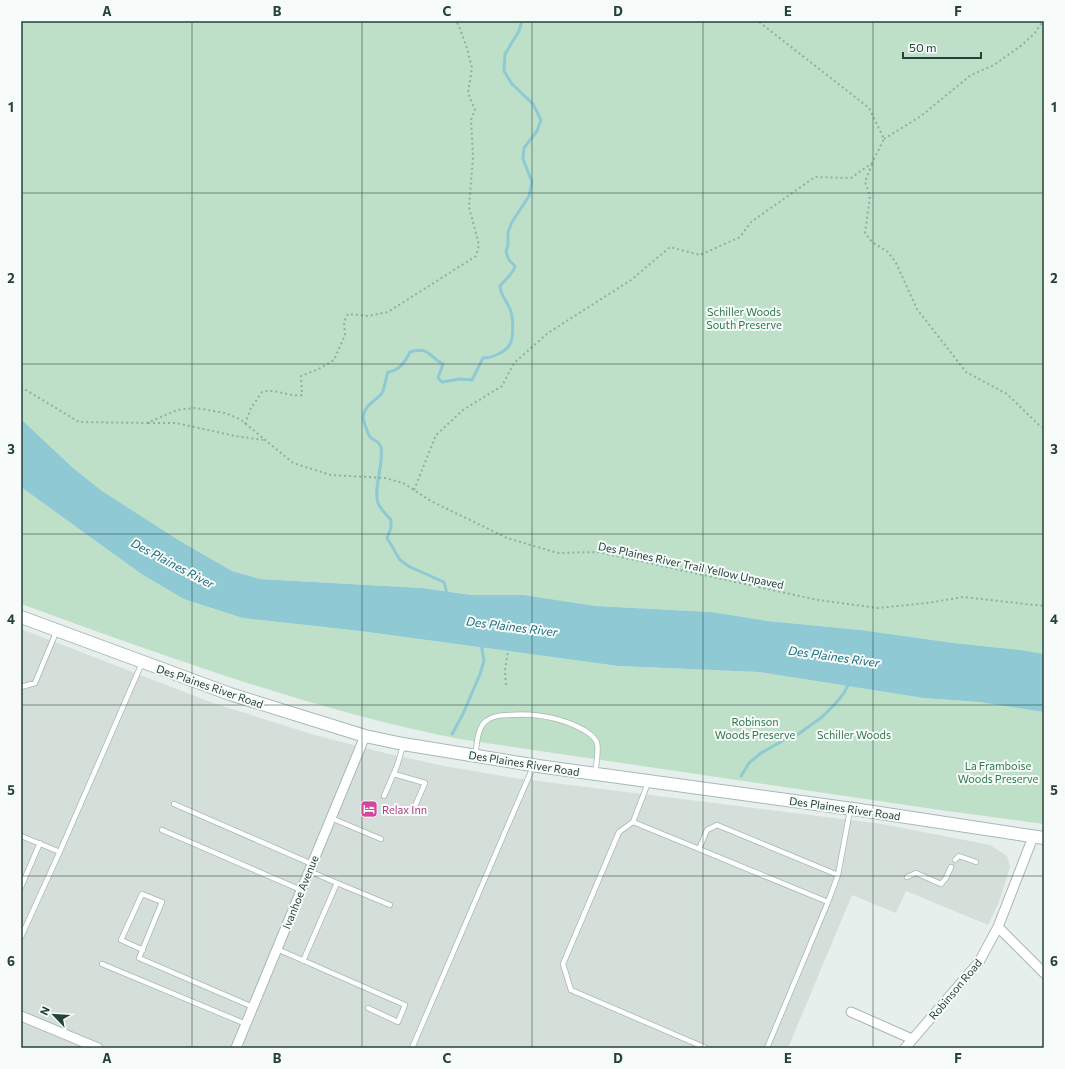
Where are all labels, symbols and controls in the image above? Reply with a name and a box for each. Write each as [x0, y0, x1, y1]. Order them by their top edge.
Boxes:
text: A [102, 3, 112, 19]
text: B [273, 3, 282, 19]
text: C [443, 3, 452, 19]
text: D [613, 3, 623, 19]
text: E [784, 3, 792, 19]
text: F [954, 3, 962, 19]
scale bar [903, 34, 981, 60]
text: 50 m [909, 40, 937, 54]
text: 1 [8, 99, 14, 115]
text: 1 [1051, 99, 1057, 115]
text: 2 [7, 270, 15, 286]
text: 2 [1050, 270, 1058, 286]
park label: Schiller Woods South Preserve [706, 305, 782, 331]
text: 3 [7, 441, 15, 457]
text: 3 [1050, 441, 1058, 457]
water label: Des Plaines River [129, 535, 218, 591]
street label: Des Plaines River Trail Yellow Unpaved [597, 539, 785, 591]
text: 4 [7, 611, 15, 627]
text: 4 [1050, 611, 1058, 627]
water label: Des Plaines River [465, 613, 560, 639]
water label: Des Plaines River [787, 643, 882, 670]
street label: Des Plaines River Road [155, 662, 265, 710]
park label: Robinson Woods Preserve [715, 715, 795, 741]
park label: Schiller Woods [817, 728, 891, 741]
street label: Des Plaines River Road [468, 748, 580, 778]
park label: La Framboise Woods Preserve [958, 759, 1038, 785]
text: 5 [7, 782, 15, 798]
text: 5 [1050, 782, 1058, 798]
street label: Des Plaines River Road [789, 794, 901, 822]
hotel icon: Relax Inn [359, 799, 379, 819]
place label: Relax Inn [382, 803, 427, 816]
street label: Ivanhoe Avenue [279, 853, 321, 931]
text: 6 [7, 953, 15, 969]
text: 6 [1050, 953, 1058, 969]
street label: Robinson Road [926, 956, 984, 1022]
north arrow [34, 995, 74, 1035]
text: N [37, 1004, 52, 1017]
text: A [102, 1050, 112, 1066]
text: B [273, 1050, 282, 1066]
text: C [443, 1050, 452, 1066]
text: D [613, 1050, 623, 1066]
text: E [784, 1050, 792, 1066]
text: F [954, 1050, 962, 1066]

